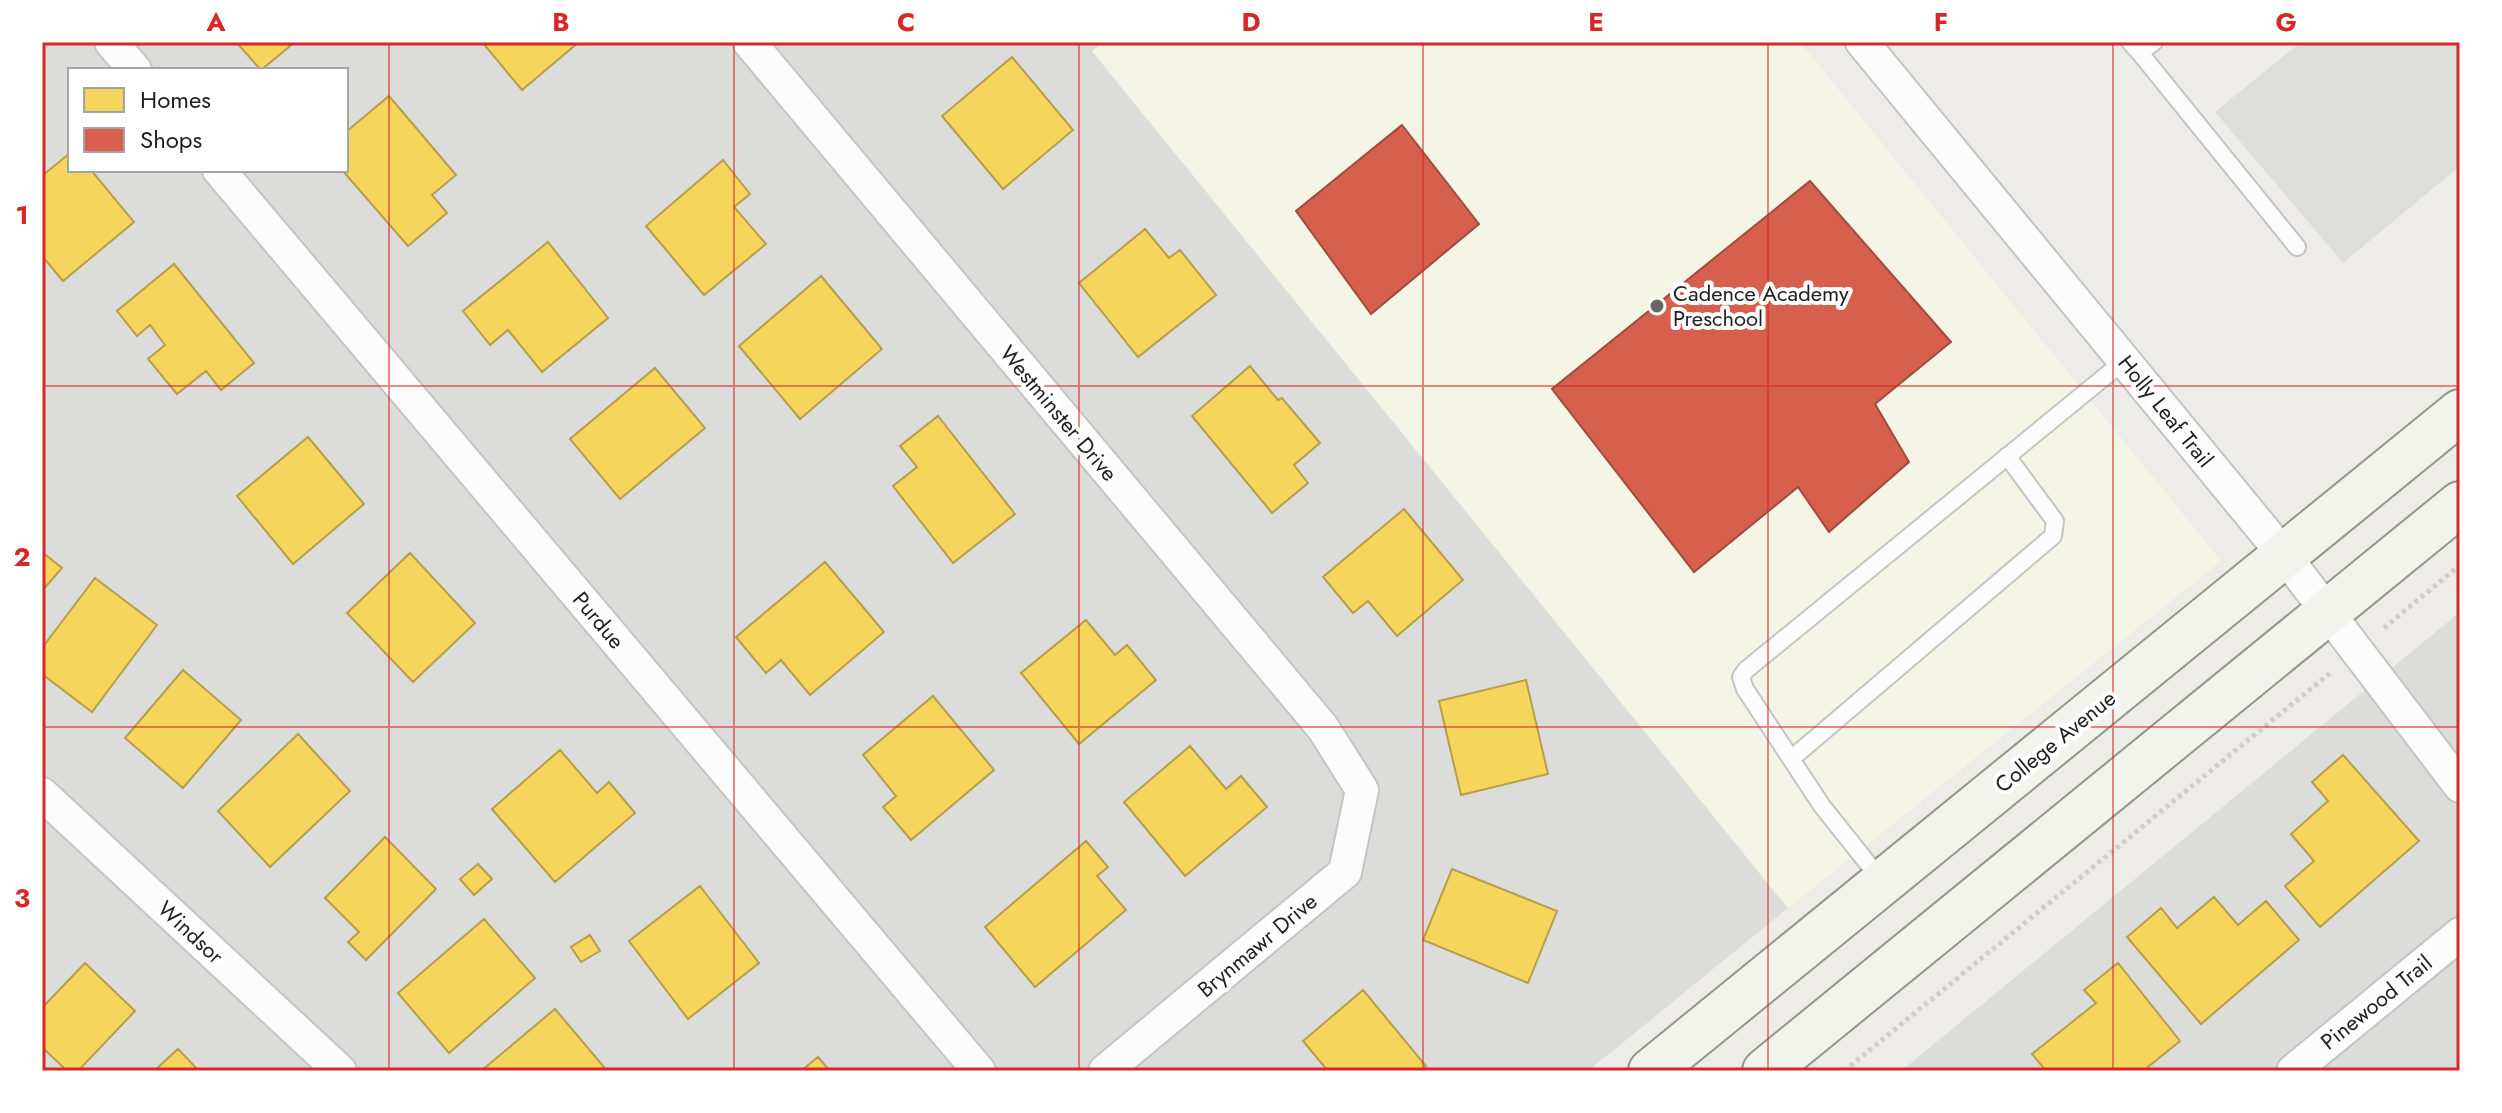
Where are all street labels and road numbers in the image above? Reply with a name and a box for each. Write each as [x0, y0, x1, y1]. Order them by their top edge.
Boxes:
street label: Westminster Drive [993, 338, 1125, 488]
street label: Holly Leaf Trail [2111, 348, 2221, 474]
street label: Purdue [565, 584, 633, 656]
street label: College Avenue [1988, 682, 2122, 800]
street label: Brynmawr Drive [1190, 885, 1324, 1005]
street label: Windsor [151, 893, 232, 971]
street label: Pinewood Trail [2313, 947, 2439, 1057]

